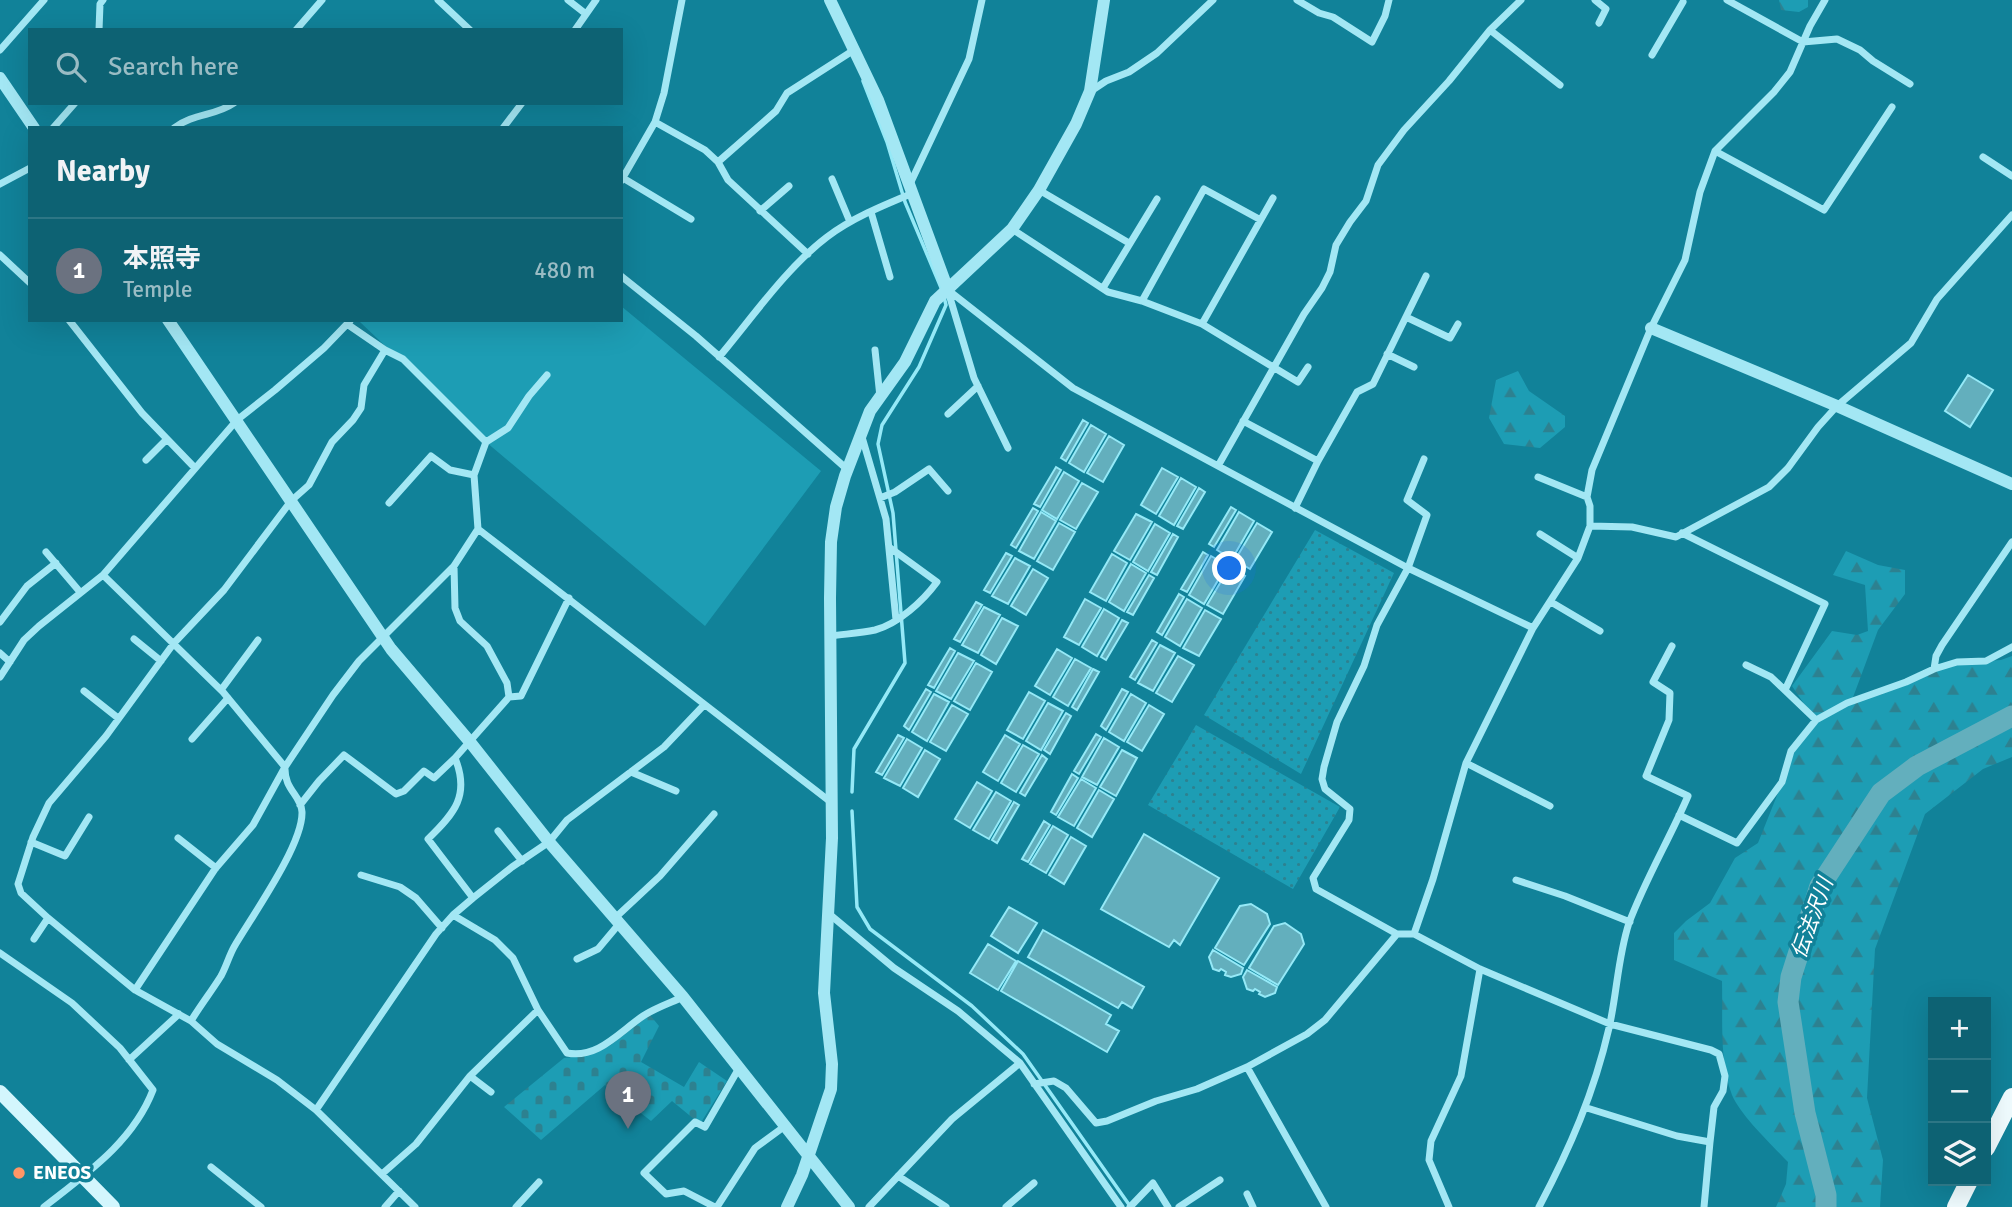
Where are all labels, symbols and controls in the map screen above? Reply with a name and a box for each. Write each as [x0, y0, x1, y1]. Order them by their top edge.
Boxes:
search box [28, 28, 623, 105]
icon: search [52, 48, 90, 86]
text: Search here [108, 51, 239, 83]
text: Nearby [56, 153, 150, 190]
text: 本照寺 [123, 243, 201, 275]
text: 1 [73, 256, 85, 285]
text: 480 m [534, 256, 595, 285]
text: Temple [123, 275, 192, 304]
your location [1212, 551, 1246, 585]
water label: 伝法沢川 [1785, 872, 1839, 962]
map controls [1928, 997, 1991, 1186]
button: + [1928, 997, 1991, 1060]
button: − [1928, 1060, 1991, 1123]
pin: 1 [605, 1071, 651, 1129]
button: layers [1928, 1123, 1991, 1186]
place label: ENEOS [33, 1161, 91, 1185]
marker: ENEOS [11, 1165, 27, 1181]

